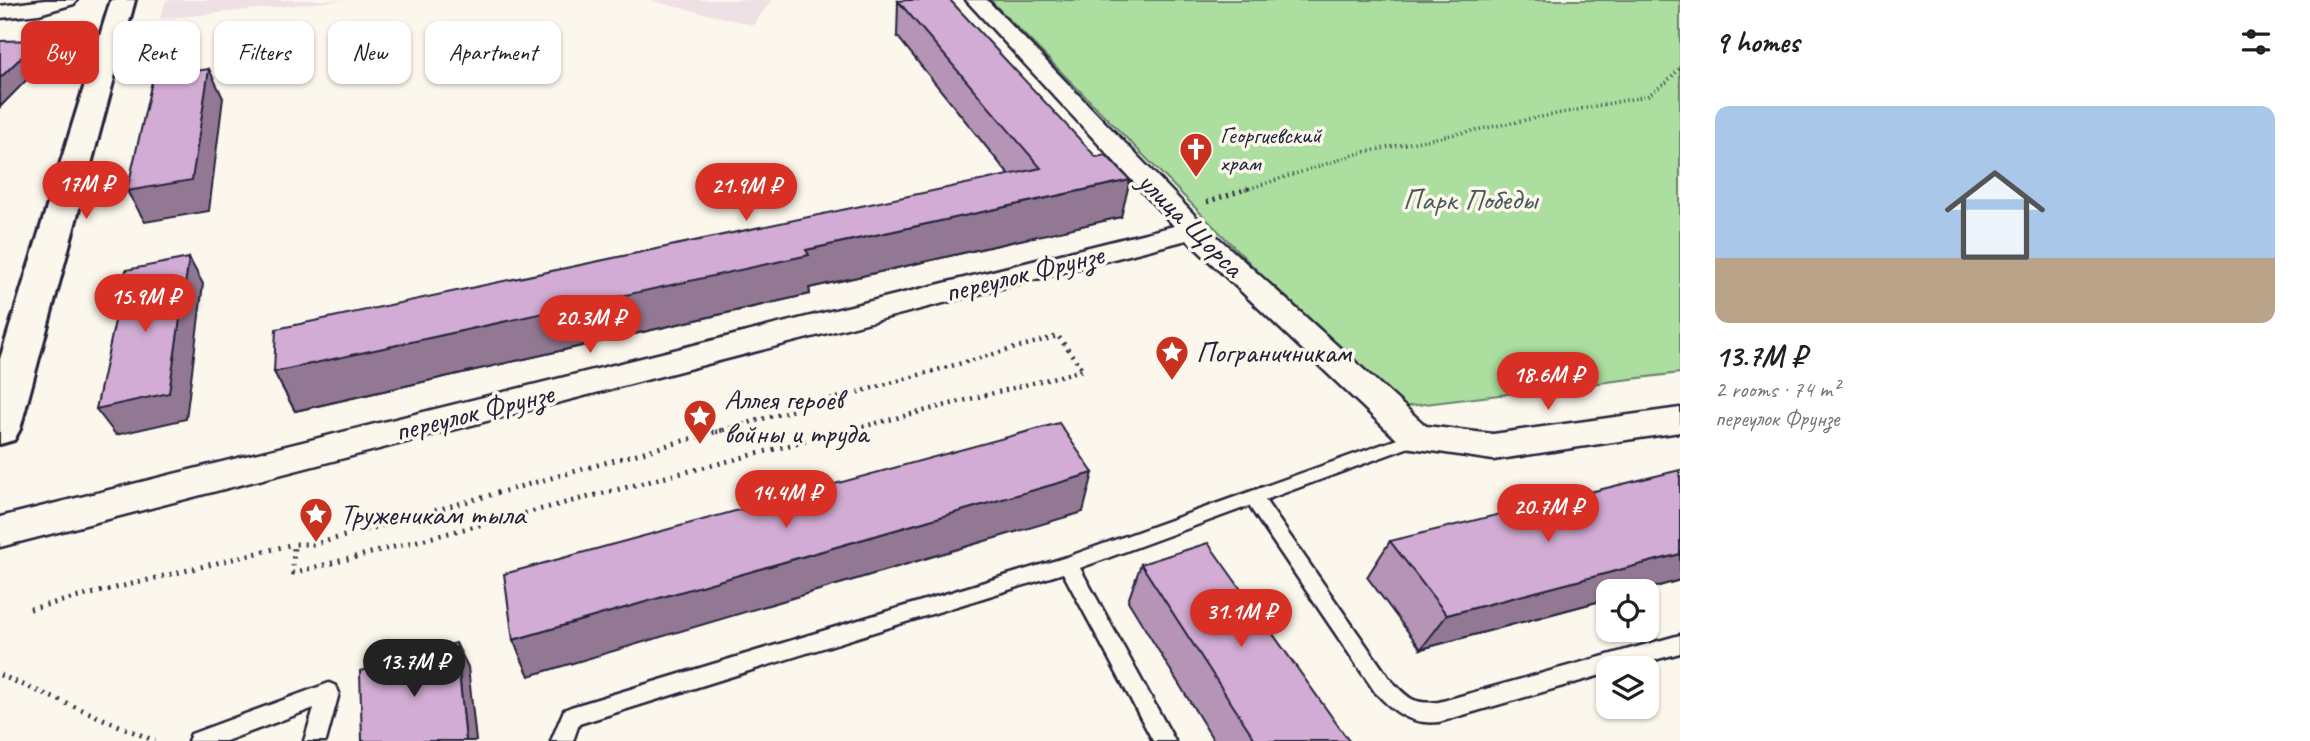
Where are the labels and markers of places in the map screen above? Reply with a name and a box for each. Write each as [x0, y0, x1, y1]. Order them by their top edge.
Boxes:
place label: Георгиевский храм [1220, 120, 1323, 178]
church icon: Георгиевский храм [1177, 130, 1215, 179]
pin: 17M ₽ [37, 162, 135, 221]
pin: 21.9M ₽ [681, 164, 811, 223]
pin: 15.9M ₽ [80, 274, 210, 334]
pin: 20.3M ₽ [525, 296, 655, 355]
place icon: Пограничникам [1153, 333, 1191, 382]
place label: Пограничникам [1196, 333, 1353, 371]
pin: 18.6M ₽ [1483, 352, 1613, 412]
place label: Аллея героев войны и труда [724, 380, 870, 452]
place icon: Аллея героев войны и труда [681, 397, 719, 446]
pin: 14.4M ₽ [721, 470, 851, 530]
pin: 20.7M ₽ [1483, 484, 1613, 544]
place icon: Труженикам тыла [297, 495, 335, 544]
place label: Труженикам тыла [340, 495, 527, 533]
pin: 31.1M ₽ [1176, 590, 1306, 649]
pin: 13.7M ₽ [349, 640, 479, 699]

